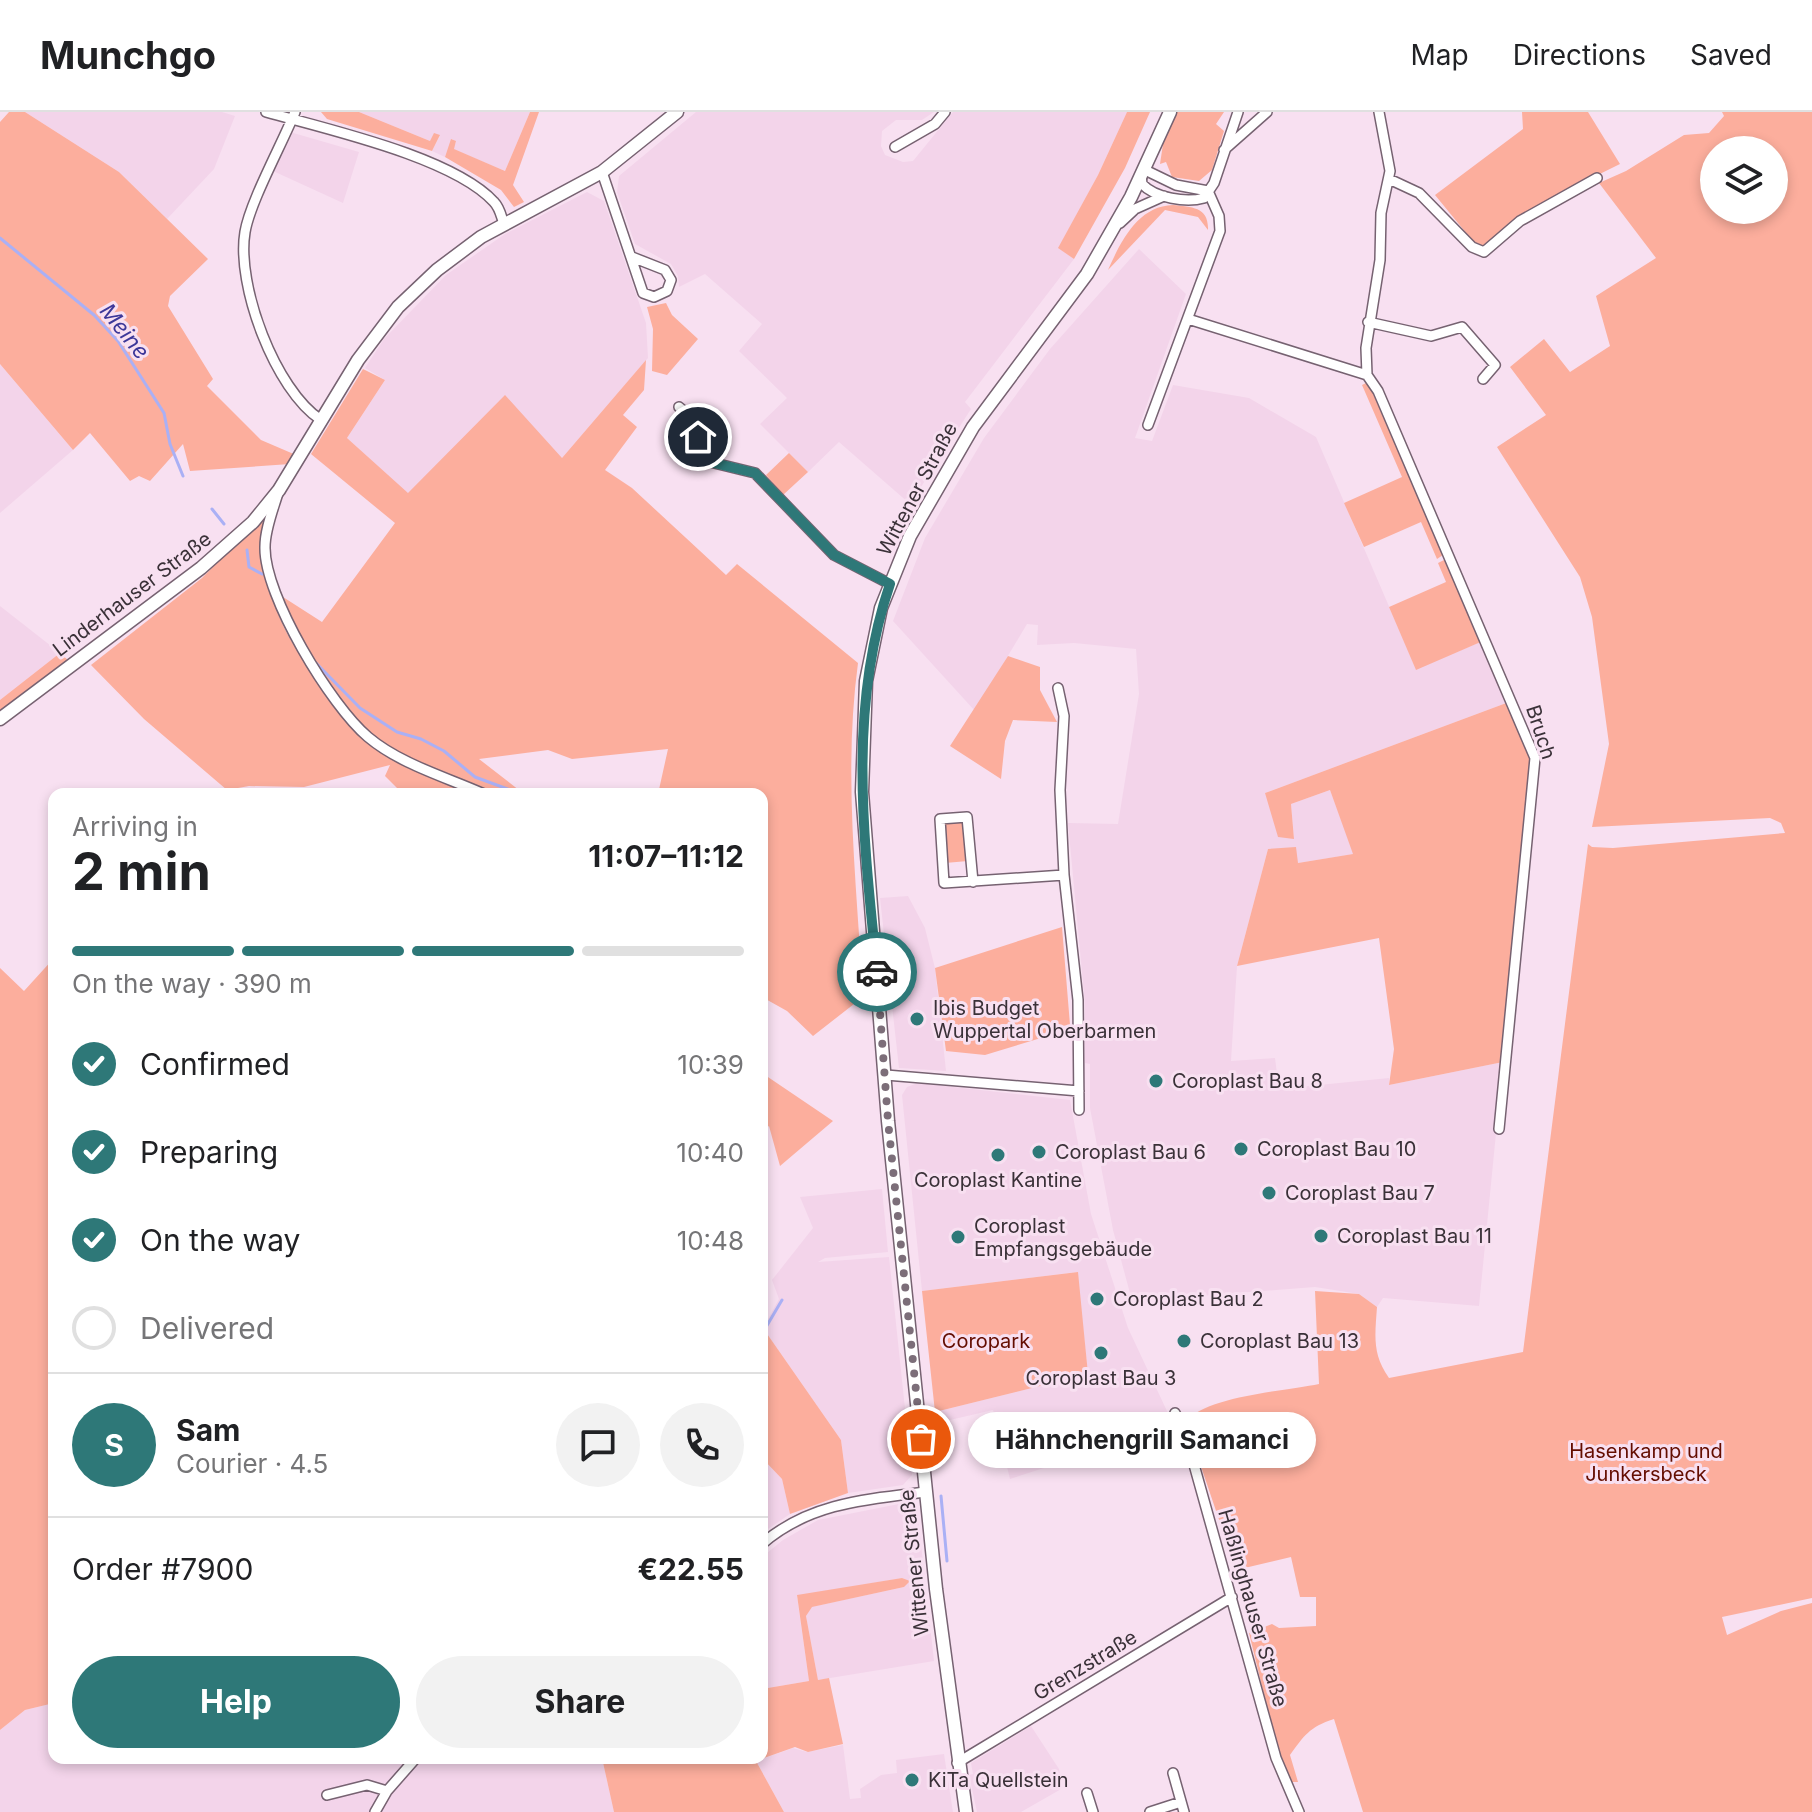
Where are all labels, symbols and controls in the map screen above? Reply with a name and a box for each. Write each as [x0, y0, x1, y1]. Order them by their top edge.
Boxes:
text: Munchgo [40, 32, 216, 78]
text: Map [1410, 38, 1469, 72]
text: Directions [1513, 38, 1646, 72]
text: Saved [1690, 38, 1772, 72]
map controls [1700, 136, 1788, 224]
button: layers [1700, 136, 1788, 224]
water label: Meine [95, 298, 155, 364]
pin [664, 403, 732, 471]
icon: home [676, 415, 720, 459]
street label: Wittener Straße [872, 418, 962, 560]
street label: Linderhauser Straße [48, 527, 216, 661]
street label: Bruch [1521, 702, 1561, 762]
text: Arriving in [72, 811, 198, 842]
text: 11:07–11:12 [588, 838, 744, 874]
text: 2 min [72, 840, 211, 903]
courier [837, 932, 917, 1012]
icon: car [855, 950, 899, 994]
text: On the way · 390 m [72, 968, 312, 999]
place label: Ibis Budget Wuppertal Oberbarmen [933, 996, 1156, 1043]
marker: Ibis Budget Wuppertal Oberbarmen [908, 1010, 926, 1028]
icon: check [72, 1042, 116, 1086]
text: Confirmed [140, 1046, 290, 1082]
text: 10:39 [677, 1049, 744, 1080]
place label: Coroplast Bau 8 [1172, 1069, 1323, 1093]
marker: Coroplast Bau 8 [1147, 1072, 1165, 1090]
icon: check [72, 1130, 116, 1174]
text: Preparing [140, 1134, 278, 1170]
text: 10:40 [676, 1137, 744, 1168]
place label: Coroplast Bau 10 [1257, 1137, 1416, 1161]
place label: Coroplast Bau 6 [1055, 1140, 1206, 1164]
marker: Coroplast Bau 10 [1232, 1140, 1250, 1158]
marker: Coroplast Bau 6 [1030, 1143, 1048, 1161]
marker: Coroplast Kantine [989, 1146, 1007, 1164]
place label: Coroplast Kantine [914, 1168, 1082, 1192]
place label: Coroplast Bau 7 [1285, 1181, 1435, 1205]
marker: Coroplast Bau 7 [1260, 1184, 1278, 1202]
place label: Coroplast Empfangsgebäude [974, 1214, 1152, 1261]
icon: check [72, 1218, 116, 1262]
text: On the way [140, 1222, 300, 1258]
place label: Coroplast Bau 11 [1337, 1224, 1492, 1248]
text: 10:48 [677, 1225, 744, 1256]
marker: Coroplast Bau 11 [1312, 1227, 1330, 1245]
marker: Coroplast Empfangsgebäude [949, 1228, 967, 1246]
place label: Coroplast Bau 2 [1113, 1287, 1264, 1311]
marker: Coroplast Bau 2 [1088, 1290, 1106, 1308]
text: Delivered [140, 1310, 274, 1346]
park label: Coropark [942, 1329, 1030, 1353]
place label: Coroplast Bau 13 [1200, 1329, 1359, 1353]
marker: Coroplast Bau 13 [1175, 1332, 1193, 1350]
marker: Coroplast Bau 3 [1092, 1344, 1110, 1362]
place label: Coroplast Bau 3 [1026, 1366, 1176, 1390]
button: chat [556, 1403, 640, 1487]
button: phone [660, 1403, 744, 1487]
pin [887, 1405, 955, 1473]
callout: Hähnchengrill Samanci [969, 1411, 1317, 1467]
text: Sam [176, 1412, 240, 1448]
icon: bag [899, 1417, 943, 1461]
text: Hähnchengrill Samanci [995, 1424, 1289, 1455]
text: S [104, 1427, 124, 1463]
park label: Hasenkamp und Junkersbeck [1569, 1439, 1723, 1486]
text: Courier · 4.5 [176, 1448, 328, 1479]
street label: Wittener Straße [894, 1488, 934, 1638]
street label: Haßlinghauser Straße [1213, 1506, 1293, 1710]
text: Order #7900 [72, 1551, 253, 1587]
text: €22.55 [637, 1551, 744, 1587]
street label: Grenzstraße [1029, 1625, 1141, 1705]
button: Help [72, 1656, 400, 1748]
button: Share [416, 1656, 744, 1748]
place label: KiTa Quellstein [928, 1768, 1069, 1792]
marker: KiTa Quellstein [903, 1771, 921, 1789]

